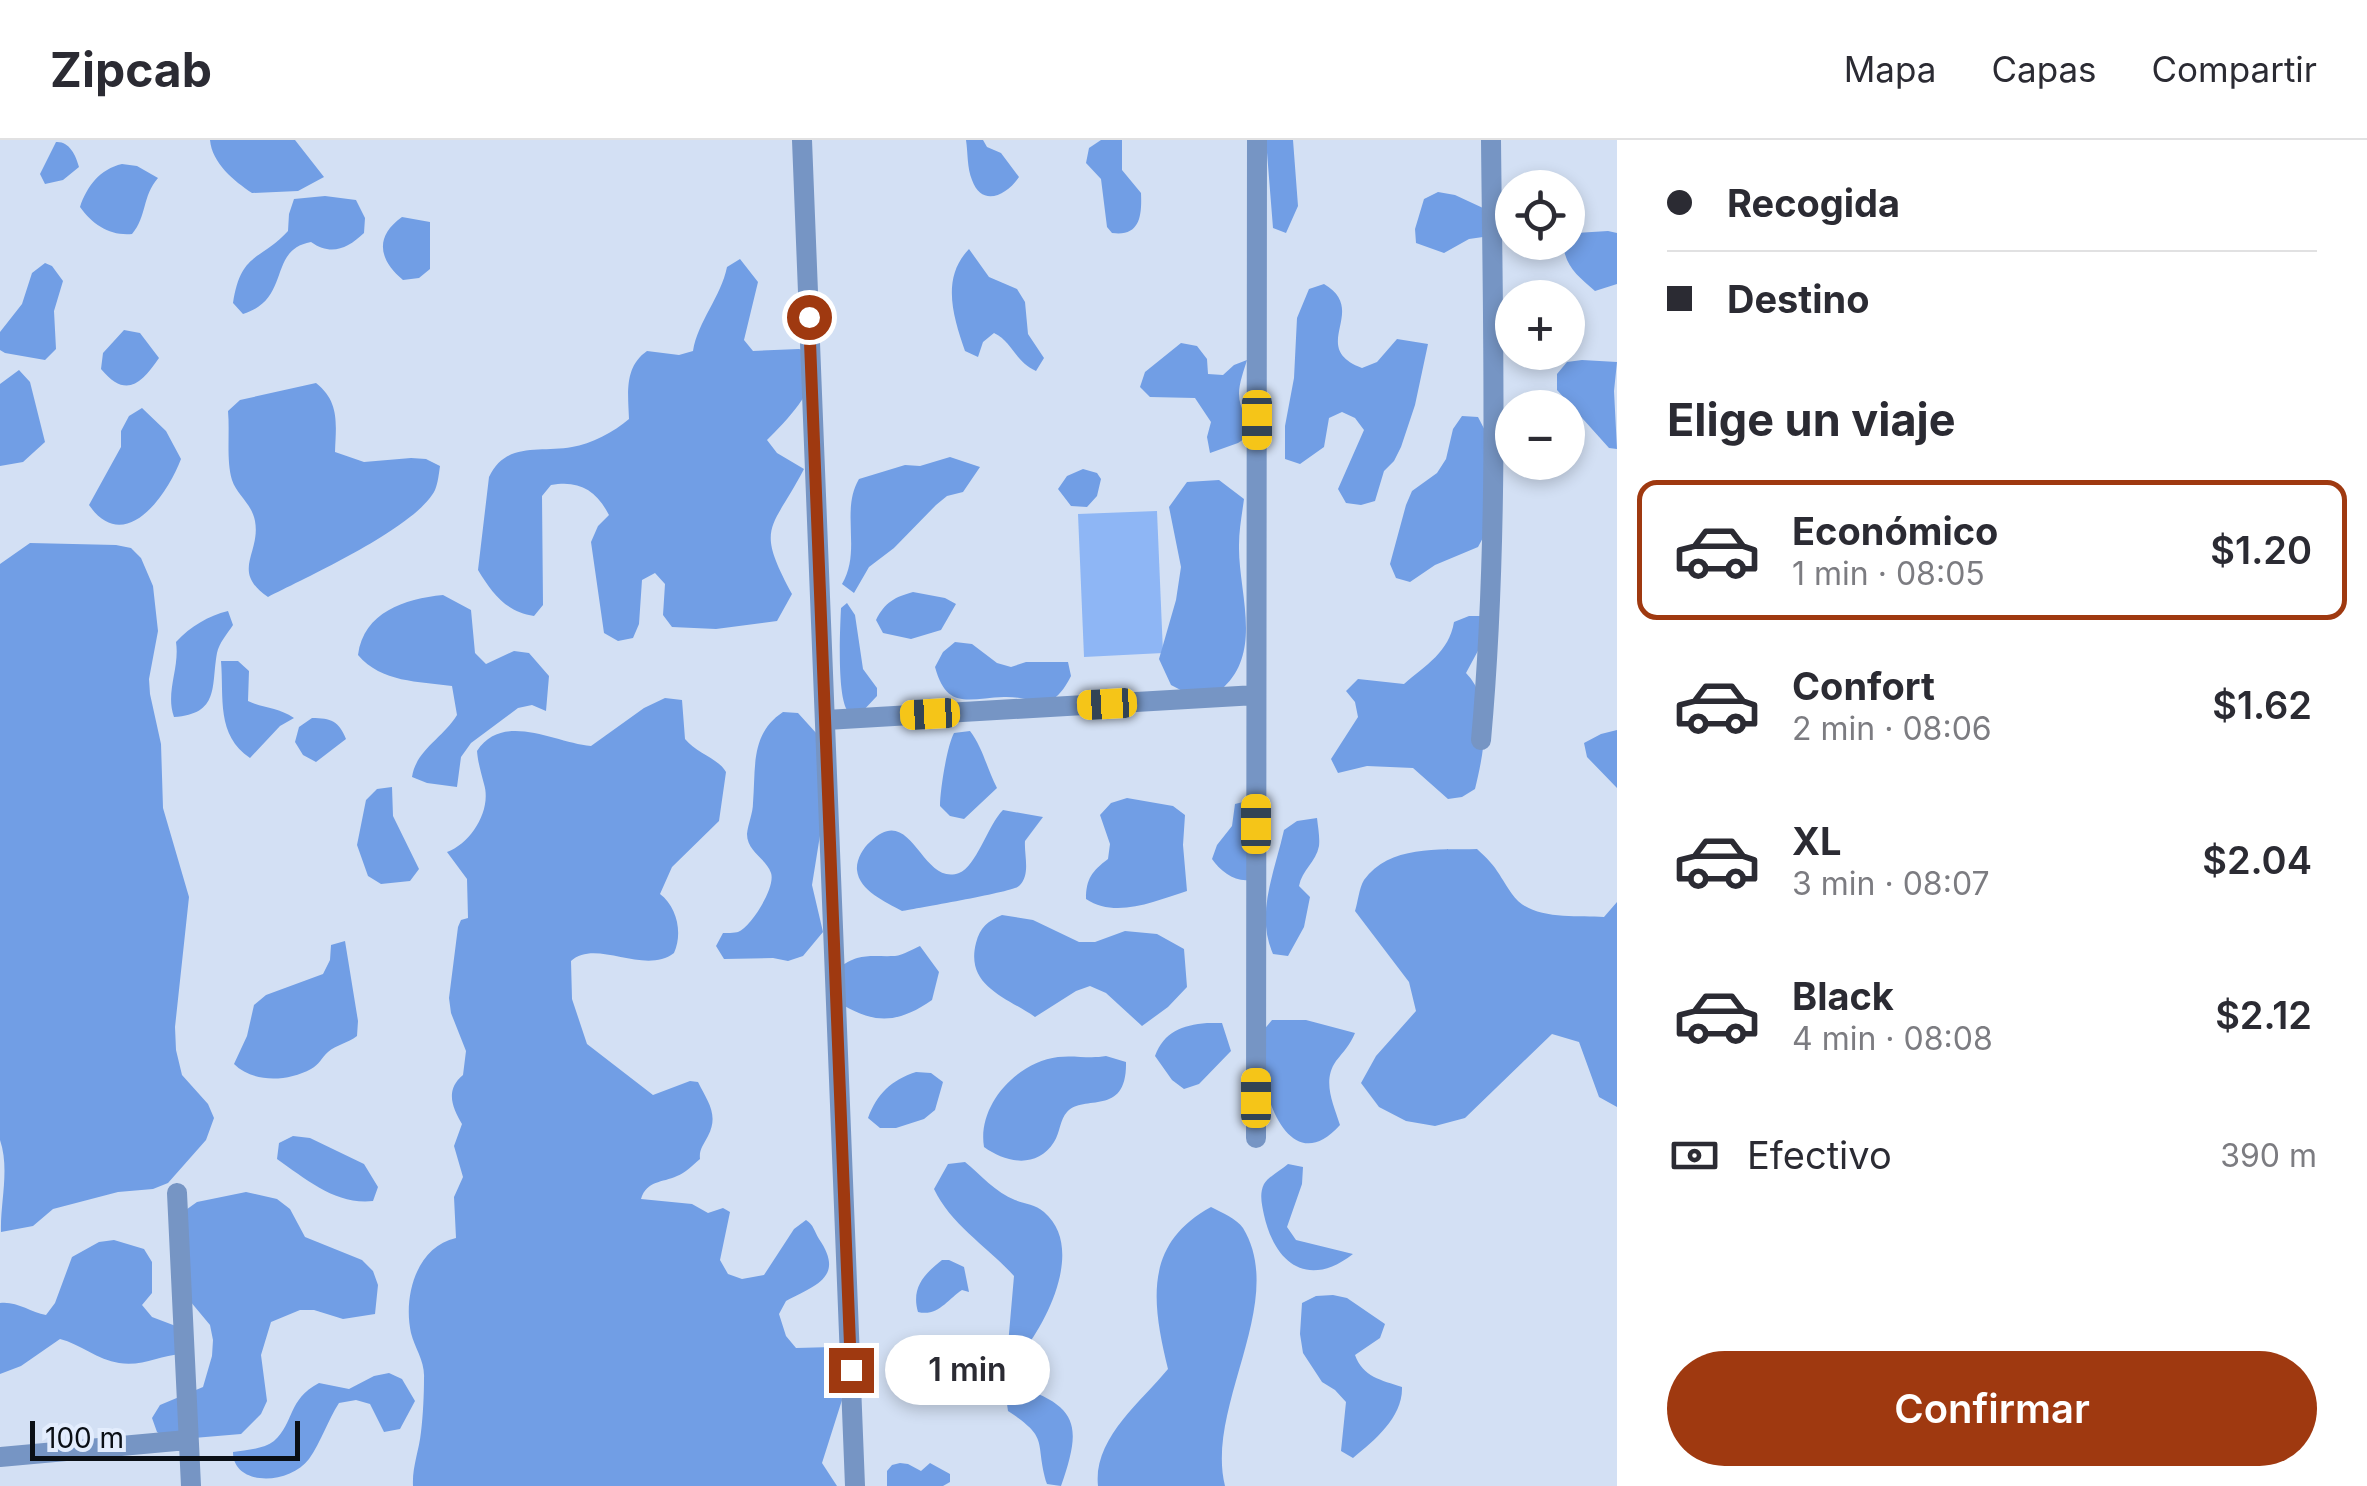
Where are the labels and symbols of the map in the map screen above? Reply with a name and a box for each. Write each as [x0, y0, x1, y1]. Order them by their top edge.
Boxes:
route start [787, 295, 832, 340]
car [1242, 390, 1272, 450]
car [1076, 687, 1138, 721]
car [899, 697, 961, 731]
car [1241, 794, 1271, 854]
car [1241, 1068, 1271, 1128]
callout: 1 min [886, 1335, 1051, 1405]
route end [829, 1348, 874, 1393]
scale bar [30, 1416, 300, 1460]

